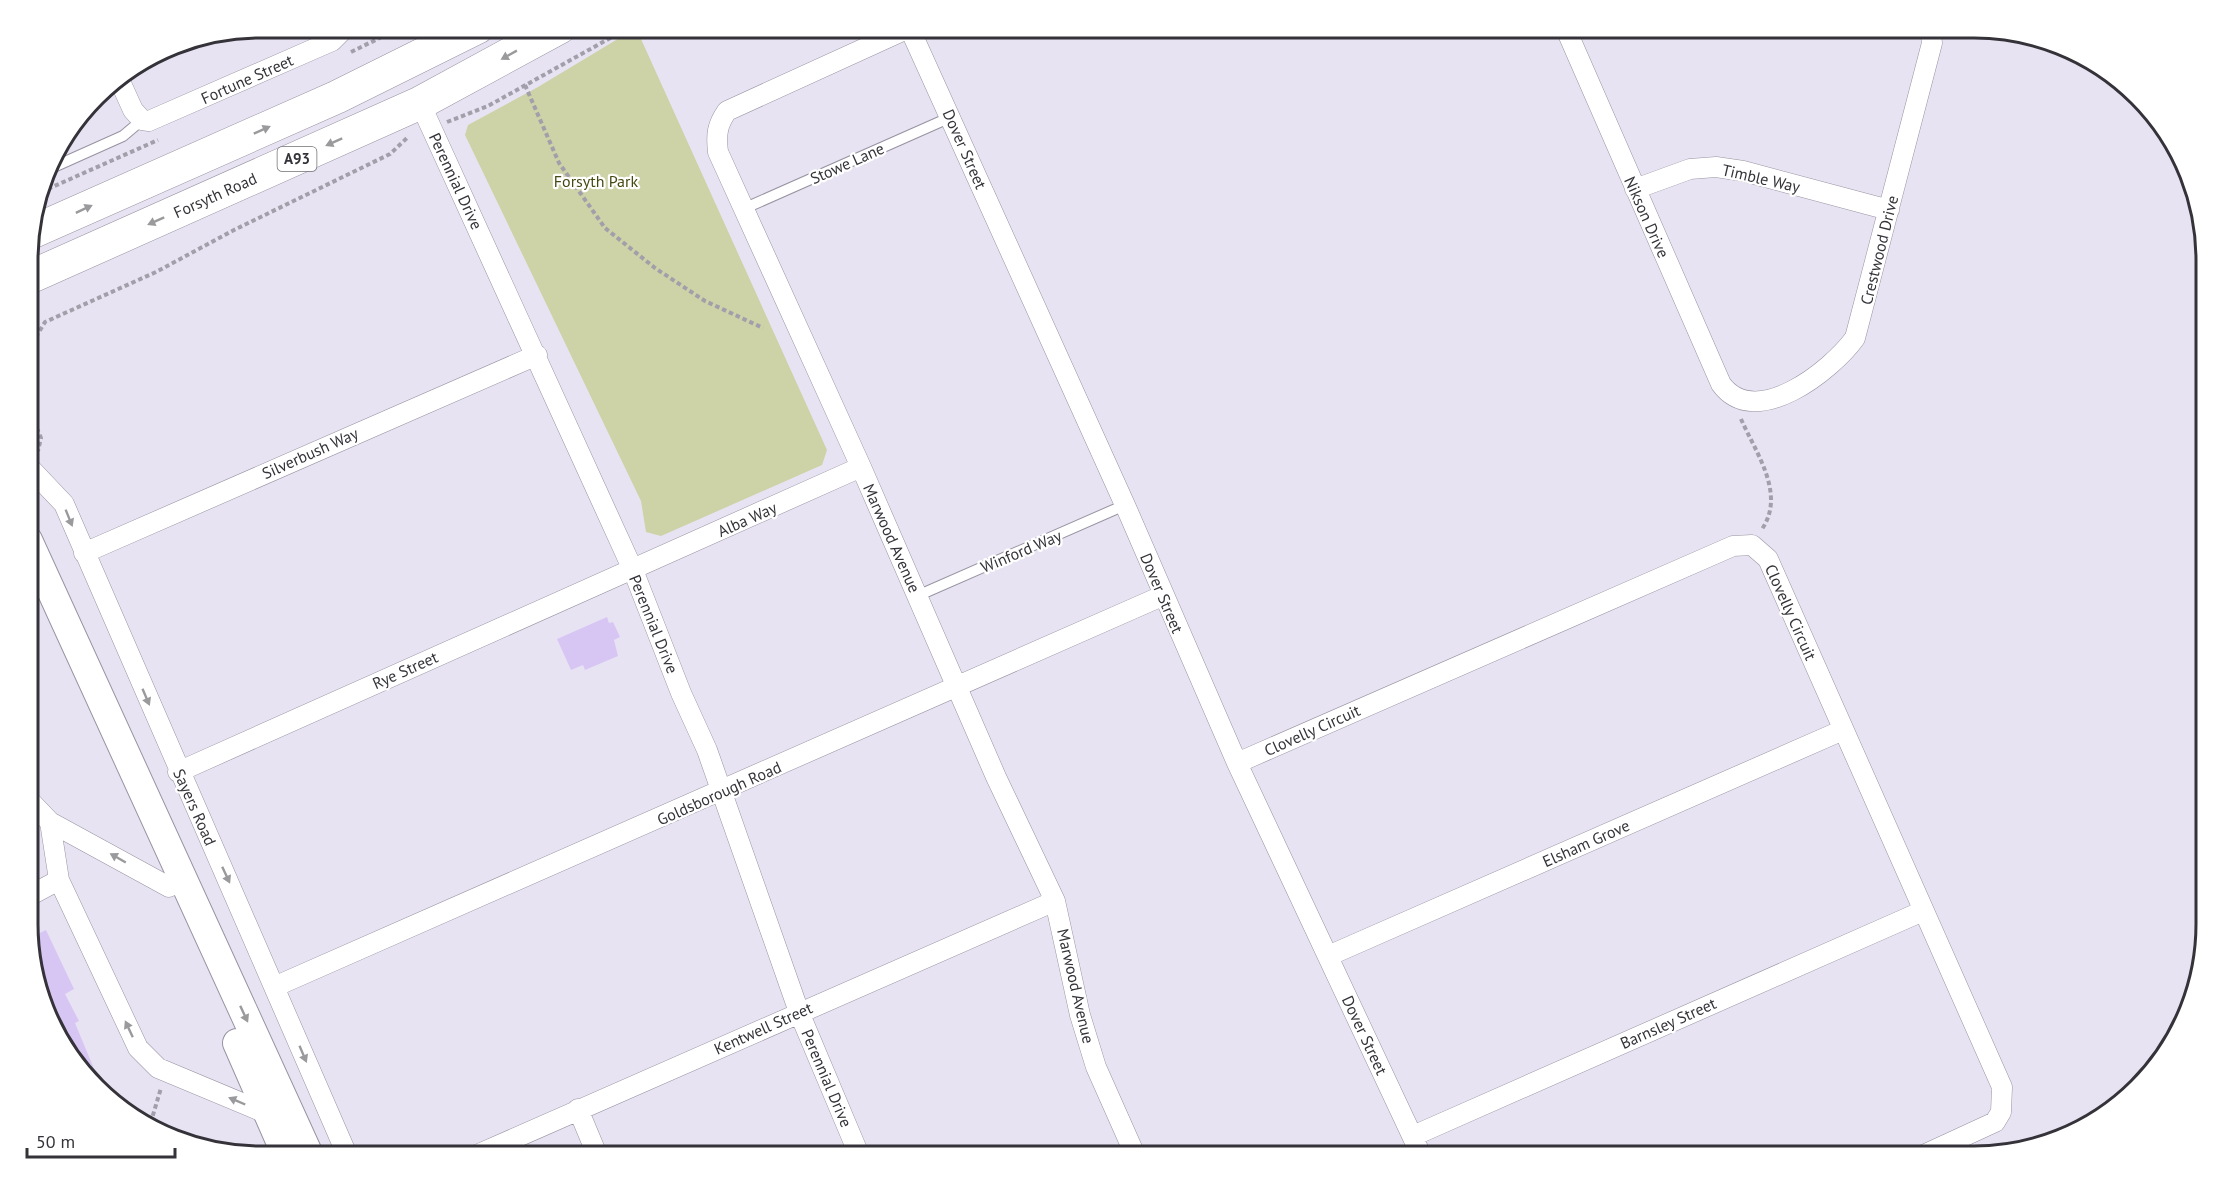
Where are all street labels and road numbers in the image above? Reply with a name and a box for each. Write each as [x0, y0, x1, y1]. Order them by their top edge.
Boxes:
street label: Fortune Street [198, 50, 297, 108]
street label: Dover Street [939, 106, 992, 192]
street label: Perennial Drive [425, 129, 487, 233]
street label: Stowe Lane [807, 138, 887, 188]
road number: A93 [278, 147, 316, 171]
street label: Timble Way [1720, 159, 1803, 197]
street label: Forsyth Road [170, 168, 260, 222]
street label: Nikson Drive [1620, 173, 1674, 261]
street label: Crestwood Drive [1856, 193, 1902, 307]
street label: Silverbush Way [259, 423, 362, 483]
street label: Marwood Avenue [859, 480, 925, 596]
street label: Alba Way [714, 497, 780, 541]
street label: Winford Way [978, 525, 1065, 577]
street label: Dover Street [1136, 550, 1188, 637]
street label: Clovelly Circuit [1761, 561, 1821, 664]
street label: Perennial Drive [625, 572, 683, 676]
street label: Rye Street [369, 646, 441, 693]
street label: Clovelly Circuit [1261, 700, 1364, 760]
street label: Goldsborough Road [654, 757, 784, 829]
street label: Sayers Road [169, 765, 221, 849]
street label: Elsham Grove [1539, 815, 1633, 871]
street label: Marwood Avenue [1053, 927, 1099, 1045]
street label: Dover Street [1338, 992, 1392, 1078]
street label: Barnsley Street [1617, 993, 1719, 1053]
street label: Kentwell Street [711, 997, 816, 1059]
street label: Perennial Drive [797, 1026, 857, 1130]

